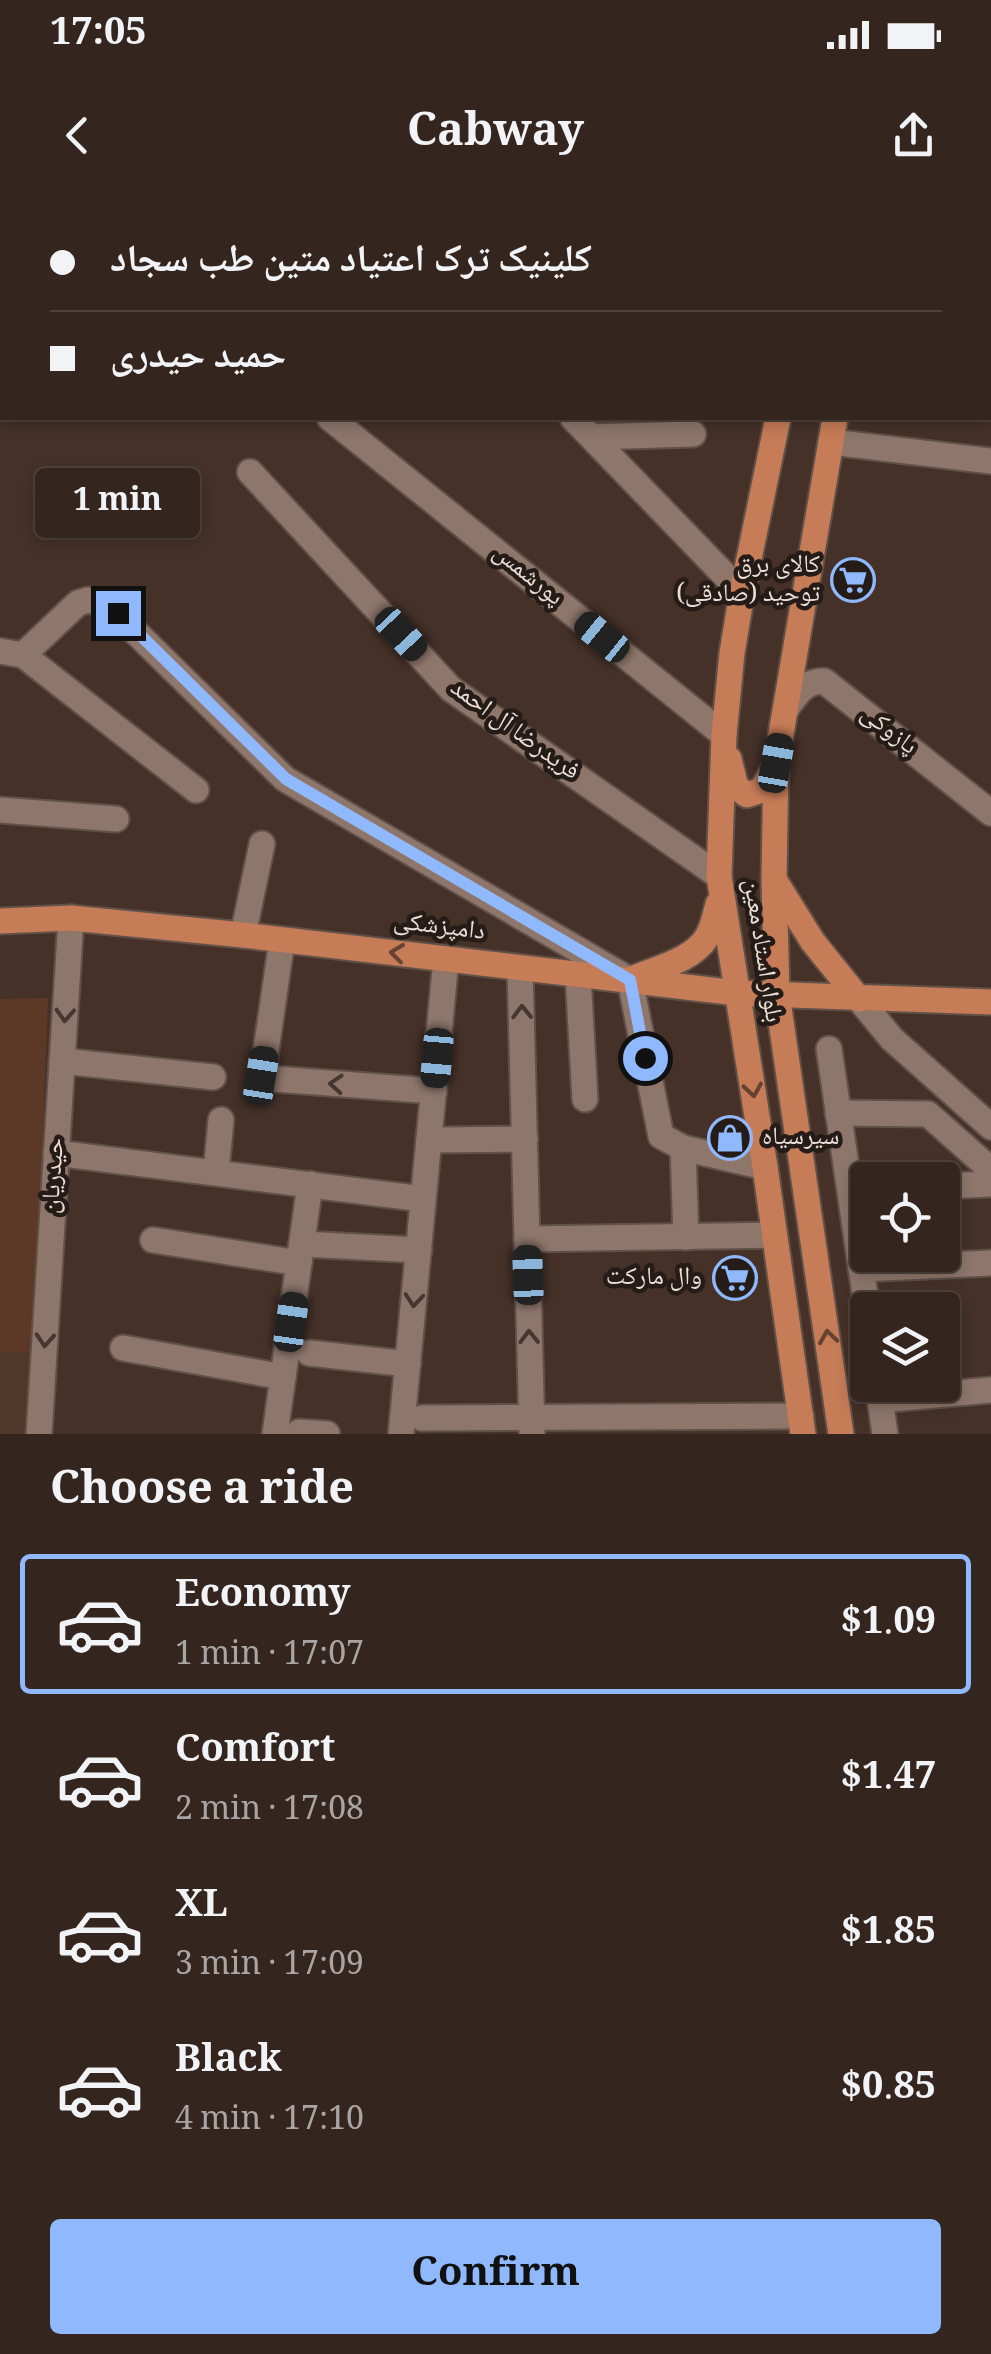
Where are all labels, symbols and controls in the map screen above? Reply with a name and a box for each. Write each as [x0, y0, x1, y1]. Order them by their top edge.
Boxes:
text: 17:05 [50, 3, 147, 68]
text: Cabway [407, 97, 584, 174]
icon: back [50, 108, 105, 163]
icon: share [886, 108, 941, 163]
text: کلینیک ترک اعتیاد متین طب سجاد [110, 230, 592, 295]
text: حمید حیدری [110, 326, 286, 391]
callout: 1 min [36, 468, 200, 538]
text: 1 min [73, 476, 162, 530]
street label: پورشمس [482, 533, 572, 619]
place label: کالای برق توحید (صادقی) [676, 545, 820, 617]
supermarket icon: کالای برق توحید (صادقی) [830, 557, 876, 603]
route end [96, 591, 141, 636]
car [370, 602, 432, 666]
car [569, 606, 635, 668]
street label: فریدرضا آل احمد [440, 669, 588, 793]
street label: پازوکی [850, 694, 926, 768]
car [756, 731, 796, 795]
street label: بلوار استاد معین [728, 876, 794, 1026]
street label: دامپزشکی [391, 901, 487, 955]
one-way arrow [389, 943, 405, 964]
one-way arrow [511, 1003, 532, 1019]
one-way arrow [55, 1008, 76, 1024]
car [419, 1027, 455, 1089]
route start [623, 1036, 668, 1081]
car [241, 1044, 281, 1108]
one-way arrow [328, 1074, 344, 1095]
one-way arrow [741, 1081, 762, 1098]
shop icon: سیرسیاه [707, 1115, 753, 1161]
place label: سیرسیاه [762, 1117, 840, 1160]
street label: حیدریان [31, 1137, 79, 1215]
map controls [850, 1162, 960, 1402]
button: locate [850, 1162, 960, 1272]
car [512, 1244, 544, 1306]
supermarket icon: وال مارکت [712, 1255, 758, 1301]
place label: وال مارکت [606, 1257, 702, 1300]
car [272, 1290, 310, 1354]
one-way arrow [404, 1292, 425, 1308]
button: layers [850, 1292, 960, 1402]
one-way arrow [519, 1328, 540, 1344]
one-way arrow [818, 1329, 839, 1346]
one-way arrow [35, 1332, 56, 1348]
text: Choose a ride [50, 1455, 354, 1532]
text: Economy [175, 1565, 351, 1630]
icon: car [55, 1579, 145, 1669]
text: $1.09 [841, 1592, 936, 1657]
text: 1 min · 17:07 [175, 1630, 364, 1684]
text: Comfort [175, 1720, 335, 1785]
icon: car [55, 1734, 145, 1824]
text: $1.47 [841, 1747, 936, 1812]
text: 2 min · 17:08 [175, 1785, 364, 1839]
text: XL [175, 1875, 228, 1940]
icon: car [55, 1889, 145, 1979]
text: $1.85 [841, 1902, 936, 1967]
text: 3 min · 17:09 [175, 1940, 364, 1994]
text: Black [175, 2030, 282, 2095]
icon: car [55, 2044, 145, 2134]
text: $0.85 [841, 2057, 936, 2122]
text: 4 min · 17:10 [175, 2095, 364, 2149]
button: Confirm [50, 2219, 941, 2334]

